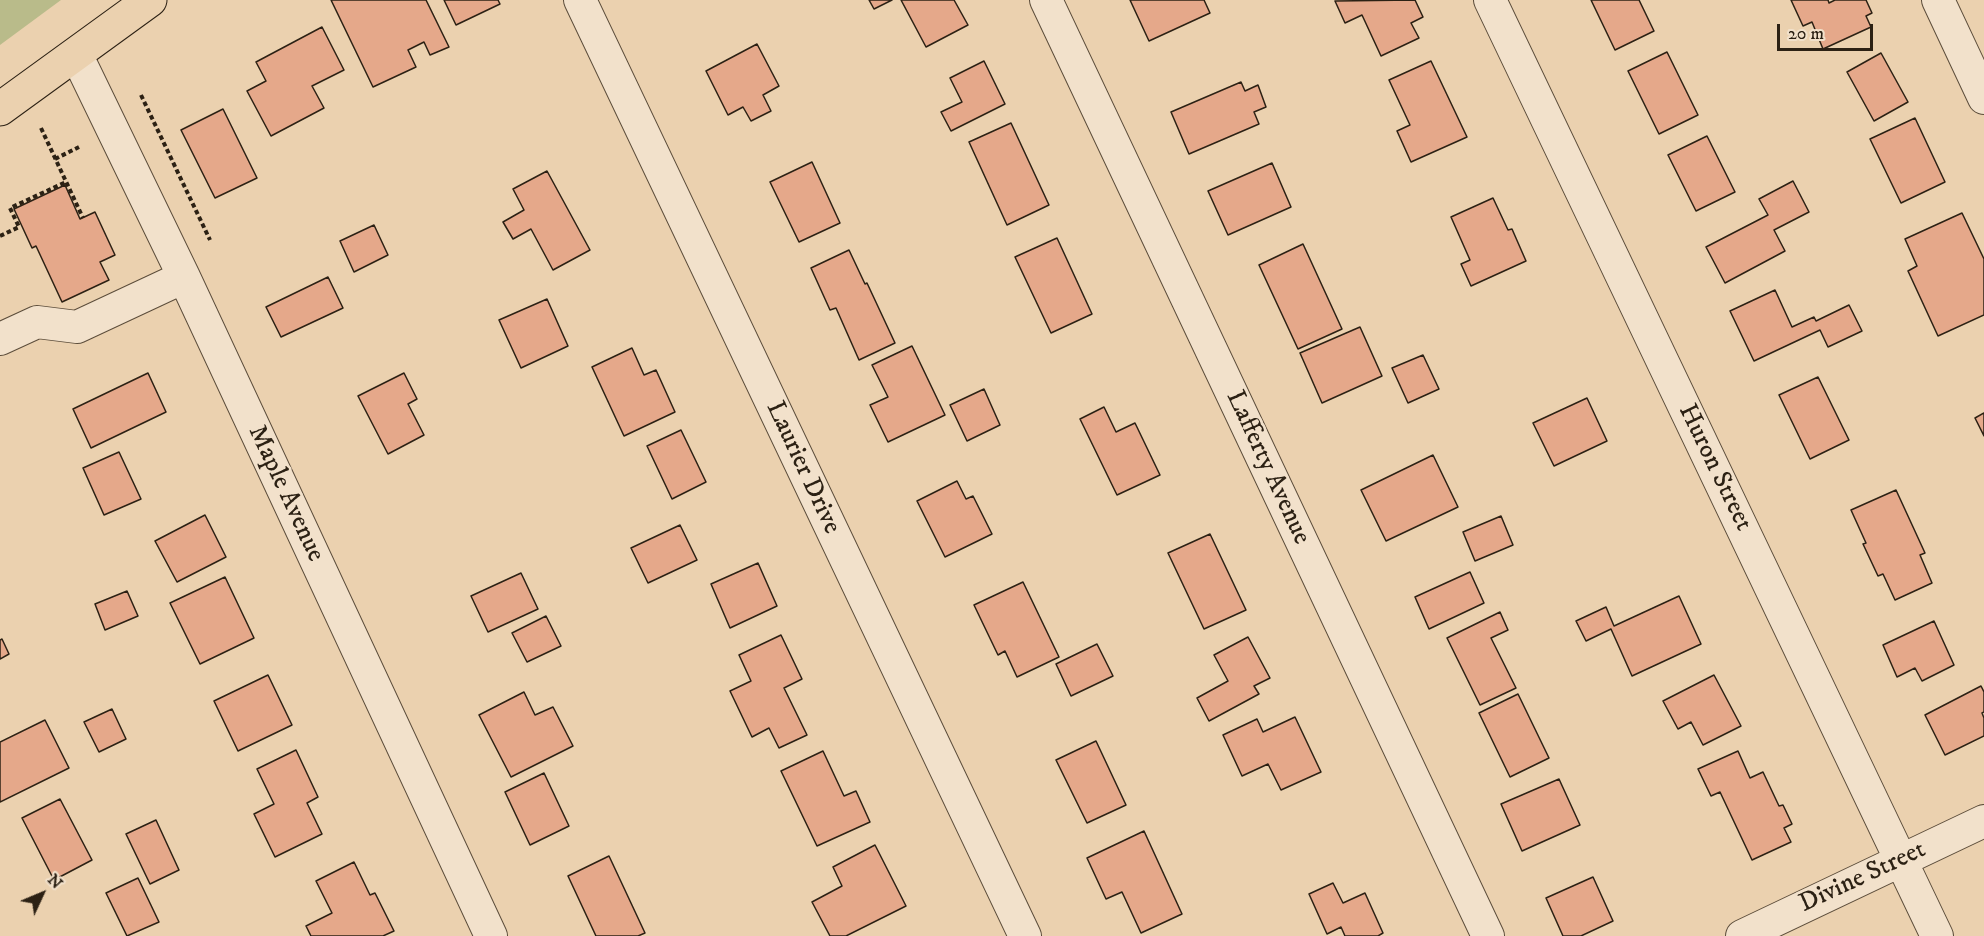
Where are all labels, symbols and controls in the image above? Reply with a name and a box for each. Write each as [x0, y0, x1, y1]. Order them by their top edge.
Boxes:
scale bar [1780, 12, 1876, 50]
text: 20 m [1788, 23, 1824, 45]
street label: Lafferty Avenue [1218, 386, 1316, 550]
street label: Laurier Drive [758, 397, 846, 539]
street label: Huron Street [1670, 400, 1758, 536]
street label: Maple Avenue [240, 421, 330, 567]
street label: Divine Street [1795, 835, 1931, 921]
north arrow [12, 864, 72, 924]
text: N [43, 870, 67, 893]

